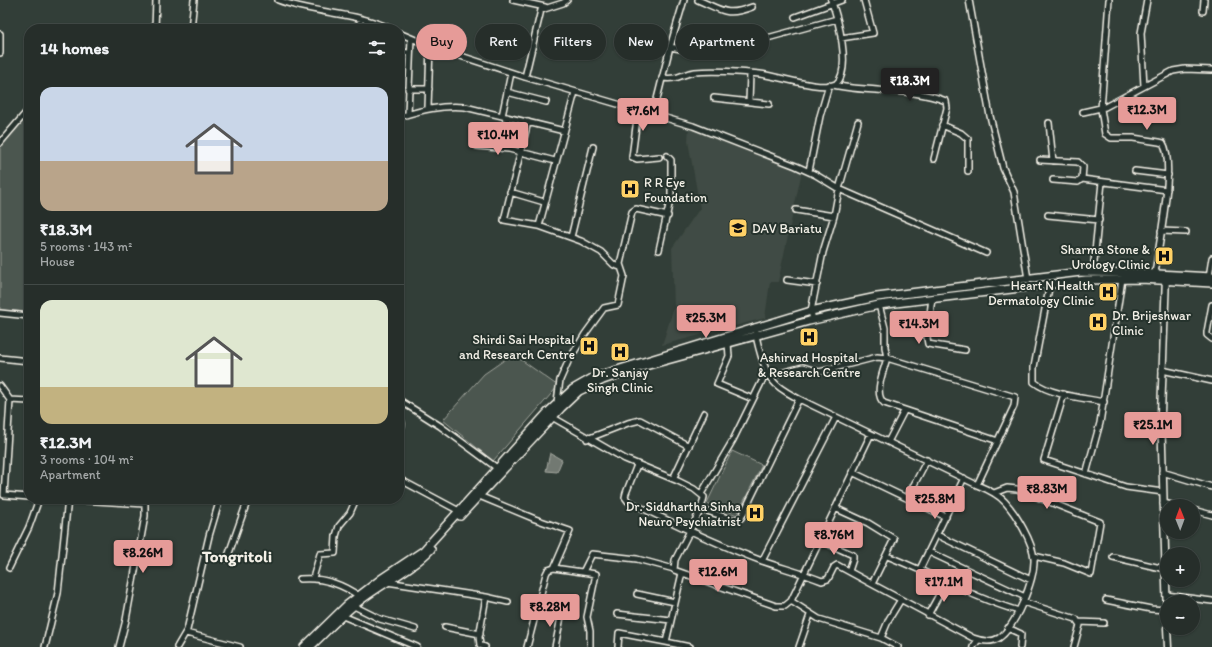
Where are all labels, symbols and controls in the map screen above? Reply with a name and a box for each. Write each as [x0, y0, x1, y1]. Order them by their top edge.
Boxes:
chip: Buy [416, 24, 467, 60]
chip: Rent [475, 24, 531, 60]
chip: Filters [539, 24, 606, 60]
chip: New [614, 24, 668, 60]
chip: Apartment [676, 24, 769, 60]
icon: filters [366, 37, 388, 59]
text: 14 homes [40, 38, 109, 58]
pin: ₹18.3M [877, 68, 943, 102]
text: ₹18.3M [890, 73, 930, 88]
pin: ₹12.3M [1114, 97, 1180, 131]
pin: ₹7.6M [615, 98, 671, 132]
text: ₹12.3M [1127, 102, 1167, 117]
text: ₹7.6M [626, 103, 660, 118]
icon: home [178, 113, 250, 185]
pin: ₹10.4M [465, 122, 531, 156]
text: ₹10.4M [477, 127, 519, 142]
place label: R R Eye Foundation [644, 175, 708, 205]
hospital icon: R R Eye Foundation [619, 178, 641, 200]
school or university icon: DAV Bariatu [727, 217, 749, 239]
text: ₹18.3M [40, 219, 92, 239]
place label: DAV Bariatu [752, 221, 822, 236]
text: 5 rooms · 143 m² [40, 239, 132, 254]
place label: Sharma Stone & Urology Clinic [1061, 242, 1151, 272]
hospital icon: Sharma Stone & Urology Clinic [1153, 245, 1175, 267]
text: House [40, 254, 75, 269]
place label: Heart N Health Dermatology Clinic [988, 278, 1094, 308]
hospital icon: Heart N Health Dermatology Clinic [1097, 281, 1119, 303]
pin: ₹25.3M [673, 305, 739, 339]
place label: Dr. Brijeshwar Clinic [1112, 308, 1192, 338]
text: ₹25.3M [686, 310, 726, 325]
pin: ₹14.3M [886, 311, 952, 345]
hospital icon: Dr. Brijeshwar Clinic [1087, 311, 1109, 333]
text: ₹14.3M [899, 316, 939, 331]
icon: home [178, 326, 250, 398]
hospital icon: Ashirvad Hospital & Research Centre [798, 326, 820, 348]
place label: Shirdi Sai Hospital and Research Centre [459, 332, 575, 362]
hospital icon: Shirdi Sai Hospital and Research Centre [578, 335, 600, 357]
hospital icon: Dr. Sanjay Singh Clinic [609, 341, 631, 363]
place label: Ashirvad Hospital & Research Centre [758, 350, 860, 380]
place label: Dr. Sanjay Singh Clinic [587, 365, 653, 395]
pin: ₹25.1M [1120, 412, 1186, 446]
text: ₹25.1M [1133, 417, 1173, 432]
text: ₹12.3M [40, 432, 92, 452]
text: 3 rooms · 104 m² [40, 452, 133, 467]
text: Apartment [40, 467, 101, 482]
pin: ₹8.83M [1014, 476, 1080, 510]
text: ₹8.83M [1026, 481, 1068, 496]
pin: ₹25.8M [902, 486, 968, 520]
text: ₹25.8M [915, 491, 955, 506]
place label: Dr. Siddhartha Sinha Neuro Psychiatrist [626, 499, 742, 529]
north arrow [1160, 499, 1200, 539]
map controls [1160, 499, 1200, 635]
hospital icon: Dr. Siddhartha Sinha Neuro Psychiatrist [744, 502, 766, 524]
pin: ₹8.76M [801, 522, 867, 556]
text: ₹8.76M [814, 527, 854, 542]
pin: ₹8.26M [110, 540, 176, 574]
text: ₹8.26M [123, 545, 163, 560]
district label: Tongritoli [201, 546, 272, 567]
button: + [1160, 547, 1200, 587]
pin: ₹12.6M [685, 559, 751, 593]
text: ₹12.6M [698, 564, 738, 579]
pin: ₹17.1M [911, 569, 977, 603]
text: ₹17.1M [925, 574, 963, 589]
pin: ₹8.28M [517, 594, 583, 628]
button: − [1160, 595, 1200, 635]
text: ₹8.28M [530, 599, 570, 614]

